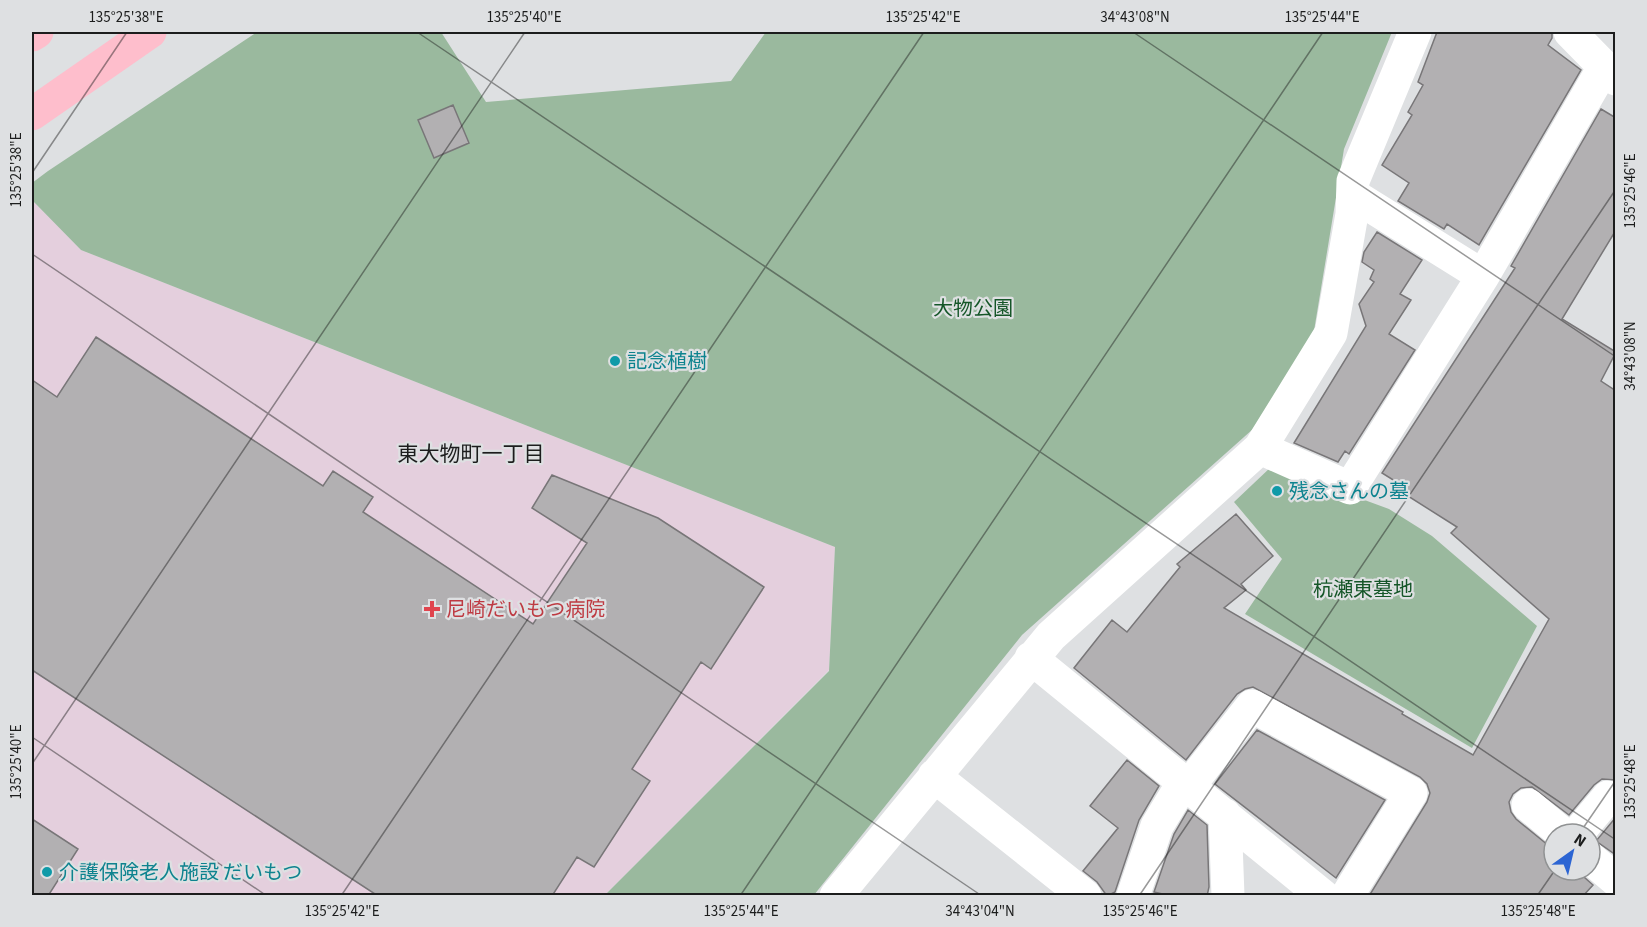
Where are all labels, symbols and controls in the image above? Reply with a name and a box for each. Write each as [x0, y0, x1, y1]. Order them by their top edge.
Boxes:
text: 135°25'38"E [88, 7, 164, 28]
text: 135°25'40"E [486, 7, 562, 28]
text: 135°25'42"E [885, 7, 961, 28]
text: 34°43'08"N [1100, 7, 1170, 28]
text: 135°25'44"E [1284, 7, 1360, 28]
text: 135°25'38"E [6, 132, 27, 208]
text: 135°25'46"E [1620, 153, 1641, 229]
park label: 大物公園 [933, 295, 1013, 323]
text: 34°43'08"N [1620, 321, 1641, 391]
place label: 記念植樹 [627, 348, 707, 376]
marker: 記念植樹 [608, 354, 622, 368]
district label: 東大物町一丁目 [398, 439, 545, 469]
place label: 残念さんの墓 [1289, 478, 1409, 506]
marker: 残念さんの墓 [1270, 484, 1284, 498]
park label: 杭瀬東墓地 [1313, 576, 1413, 604]
place label: 尼崎だいもつ病院 [446, 596, 605, 624]
marker: 尼崎だいもつ病院 [423, 600, 441, 618]
text: 135°25'40"E [6, 724, 27, 800]
text: 135°25'48"E [1620, 744, 1641, 820]
north arrow [1542, 822, 1602, 882]
text: N [1569, 828, 1590, 852]
place label: 介護保険老人施設 だいもつ [59, 859, 302, 887]
marker: 介護保険老人施設 だいもつ [40, 865, 54, 879]
text: 135°25'42"E [304, 901, 380, 922]
text: 135°25'44"E [703, 901, 779, 922]
text: 34°43'04"N [945, 901, 1015, 922]
text: 135°25'46"E [1102, 901, 1178, 922]
text: 135°25'48"E [1500, 901, 1576, 922]

